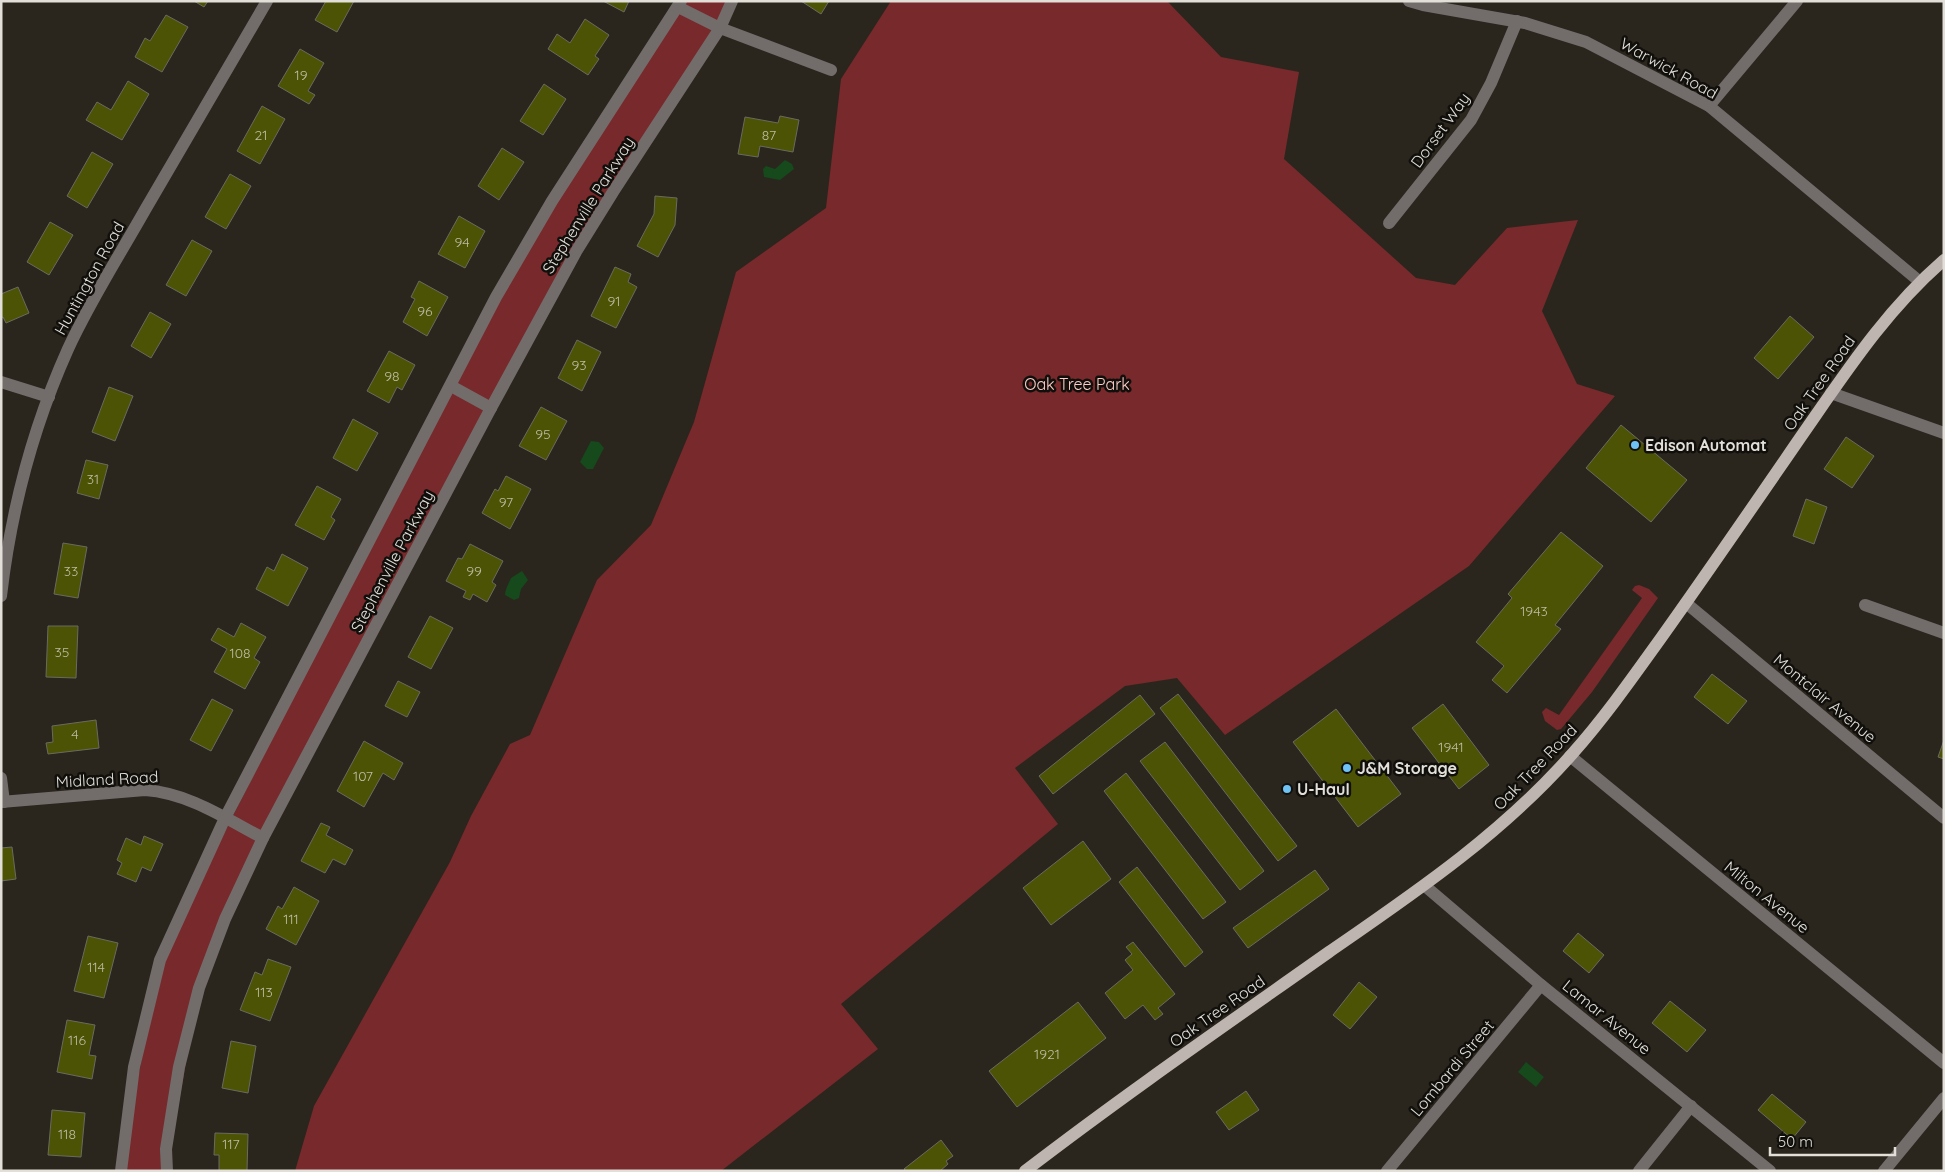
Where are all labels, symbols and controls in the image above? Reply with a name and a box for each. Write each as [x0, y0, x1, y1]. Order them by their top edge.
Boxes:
street label: Warwick Road [1617, 33, 1721, 103]
house number: 19 [295, 66, 308, 84]
street label: Dorset Way [1406, 89, 1474, 171]
house number: 21 [255, 126, 267, 144]
house number: 87 [762, 126, 776, 144]
street label: Stephenville Parkway [538, 133, 638, 277]
street label: Huntington Road [50, 218, 128, 338]
house number: 94 [454, 233, 470, 251]
house number: 91 [607, 292, 621, 310]
house number: 96 [417, 302, 433, 320]
street label: Oak Tree Road [1779, 332, 1859, 434]
house number: 93 [571, 356, 587, 374]
house number: 98 [384, 367, 400, 385]
park label: Oak Tree Park [1024, 374, 1130, 394]
house number: 95 [535, 425, 551, 443]
place label: Edison Automat [1645, 435, 1767, 455]
marker: Edison Automat [1629, 439, 1641, 451]
house number: 31 [87, 470, 99, 488]
street label: Stephenville Parkway [346, 487, 438, 635]
house number: 97 [499, 493, 513, 511]
house number: 33 [64, 562, 78, 580]
house number: 99 [466, 562, 482, 580]
house number: 1943 [1520, 602, 1548, 620]
house number: 35 [55, 643, 69, 661]
house number: 108 [229, 644, 251, 662]
street label: Montclair Avenue [1770, 649, 1880, 747]
street label: Oak Tree Road [1489, 720, 1581, 814]
house number: 4 [71, 725, 79, 743]
house number: 1941 [1438, 738, 1464, 756]
place label: J&M Storage [1357, 758, 1457, 778]
marker: J&M Storage [1341, 762, 1353, 774]
street label: Midland Road [55, 766, 159, 792]
house number: 107 [353, 767, 373, 785]
place label: U-Haul [1297, 779, 1350, 799]
marker: U-Haul [1281, 783, 1293, 795]
street label: Milton Avenue [1720, 857, 1814, 937]
house number: 111 [283, 910, 299, 928]
house number: 114 [87, 958, 105, 976]
street label: Oak Tree Road [1166, 971, 1268, 1051]
street label: Lamar Avenue [1559, 975, 1655, 1059]
house number: 113 [255, 983, 273, 1001]
street label: Lombardi Street [1406, 1016, 1498, 1120]
house number: 116 [68, 1031, 86, 1049]
house number: 1921 [1034, 1045, 1060, 1063]
scale bar [1770, 1124, 1895, 1156]
house number: 118 [58, 1125, 76, 1143]
text: 50 m [1778, 1132, 1813, 1151]
house number: 117 [222, 1135, 240, 1153]

